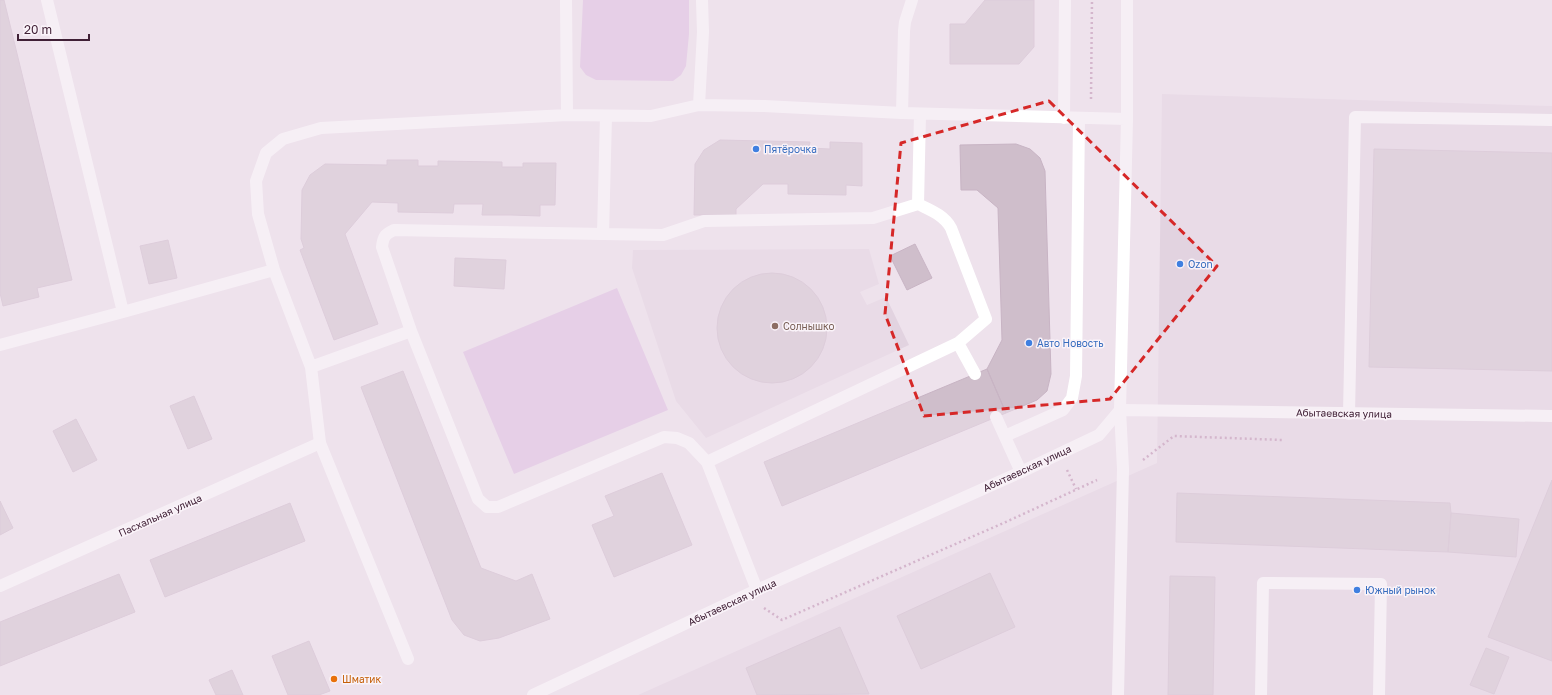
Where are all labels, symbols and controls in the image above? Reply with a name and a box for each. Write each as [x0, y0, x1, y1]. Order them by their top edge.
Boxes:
scale bar [18, 16, 89, 42]
text: 20 m [24, 22, 52, 37]
place label: Пятёрочка [764, 143, 817, 155]
marker: Пятёрочка [751, 144, 761, 154]
place label: Ozon [1188, 258, 1213, 270]
marker: Ozon [1175, 259, 1185, 269]
place label: Солнышко [783, 320, 835, 332]
marker: Солнышко [770, 321, 780, 331]
place label: Авто Новость [1037, 337, 1103, 349]
marker: Авто Новость [1024, 338, 1034, 348]
street label: Абытаевская улица [1296, 406, 1392, 420]
street label: Абытаевская улица [981, 442, 1073, 494]
street label: Пасхальная улица [116, 491, 204, 539]
street label: Абытаевская улица [686, 576, 778, 628]
place label: Южный рынок [1365, 584, 1436, 596]
marker: Южный рынок [1352, 585, 1362, 595]
place label: Шматик [342, 673, 381, 685]
marker: Шматик [329, 674, 339, 684]

